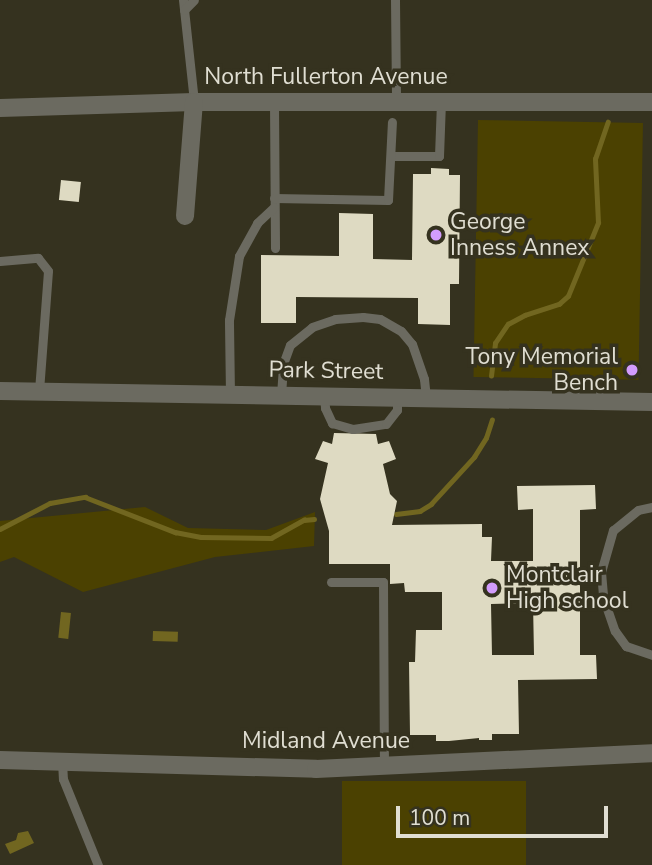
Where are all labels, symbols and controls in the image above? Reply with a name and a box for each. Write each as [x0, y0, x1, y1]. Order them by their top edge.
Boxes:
street label: North Fullerton Avenue [204, 63, 448, 91]
place label: George Inness Annex [450, 208, 589, 262]
marker: George Inness Annex [428, 227, 444, 243]
place label: Tony Memorial Bench [465, 343, 618, 397]
street label: Park Street [268, 356, 384, 386]
marker: Tony Memorial Bench [624, 362, 640, 378]
place label: Montclair High school [506, 561, 628, 615]
marker: Montclair High school [484, 580, 500, 596]
street label: Midland Avenue [242, 727, 410, 755]
scale bar [400, 792, 612, 836]
text: 100 m [409, 804, 470, 832]

